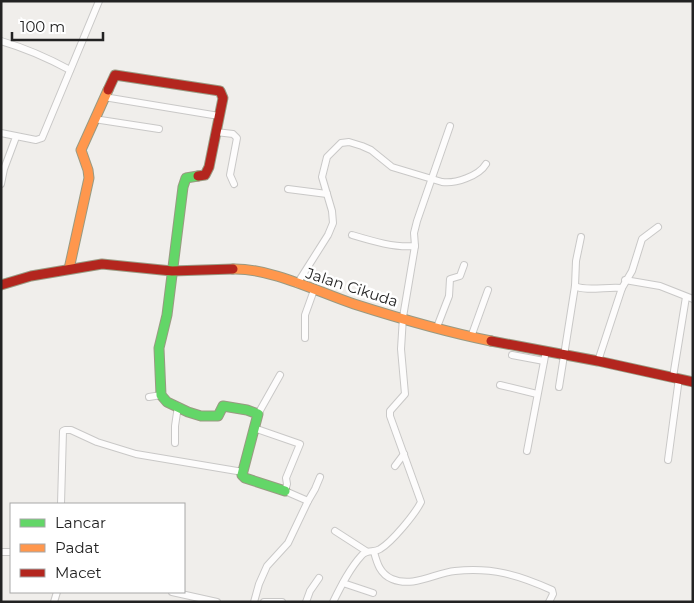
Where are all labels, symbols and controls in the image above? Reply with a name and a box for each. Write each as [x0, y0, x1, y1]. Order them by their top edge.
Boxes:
scale bar [12, 10, 104, 42]
text: 100 m [20, 17, 65, 36]
street label: Jalan Cikuda [302, 263, 401, 311]
legend [10, 503, 185, 593]
text: Lancar [55, 513, 106, 532]
text: Padat [55, 538, 100, 557]
text: Macet [55, 563, 102, 582]

